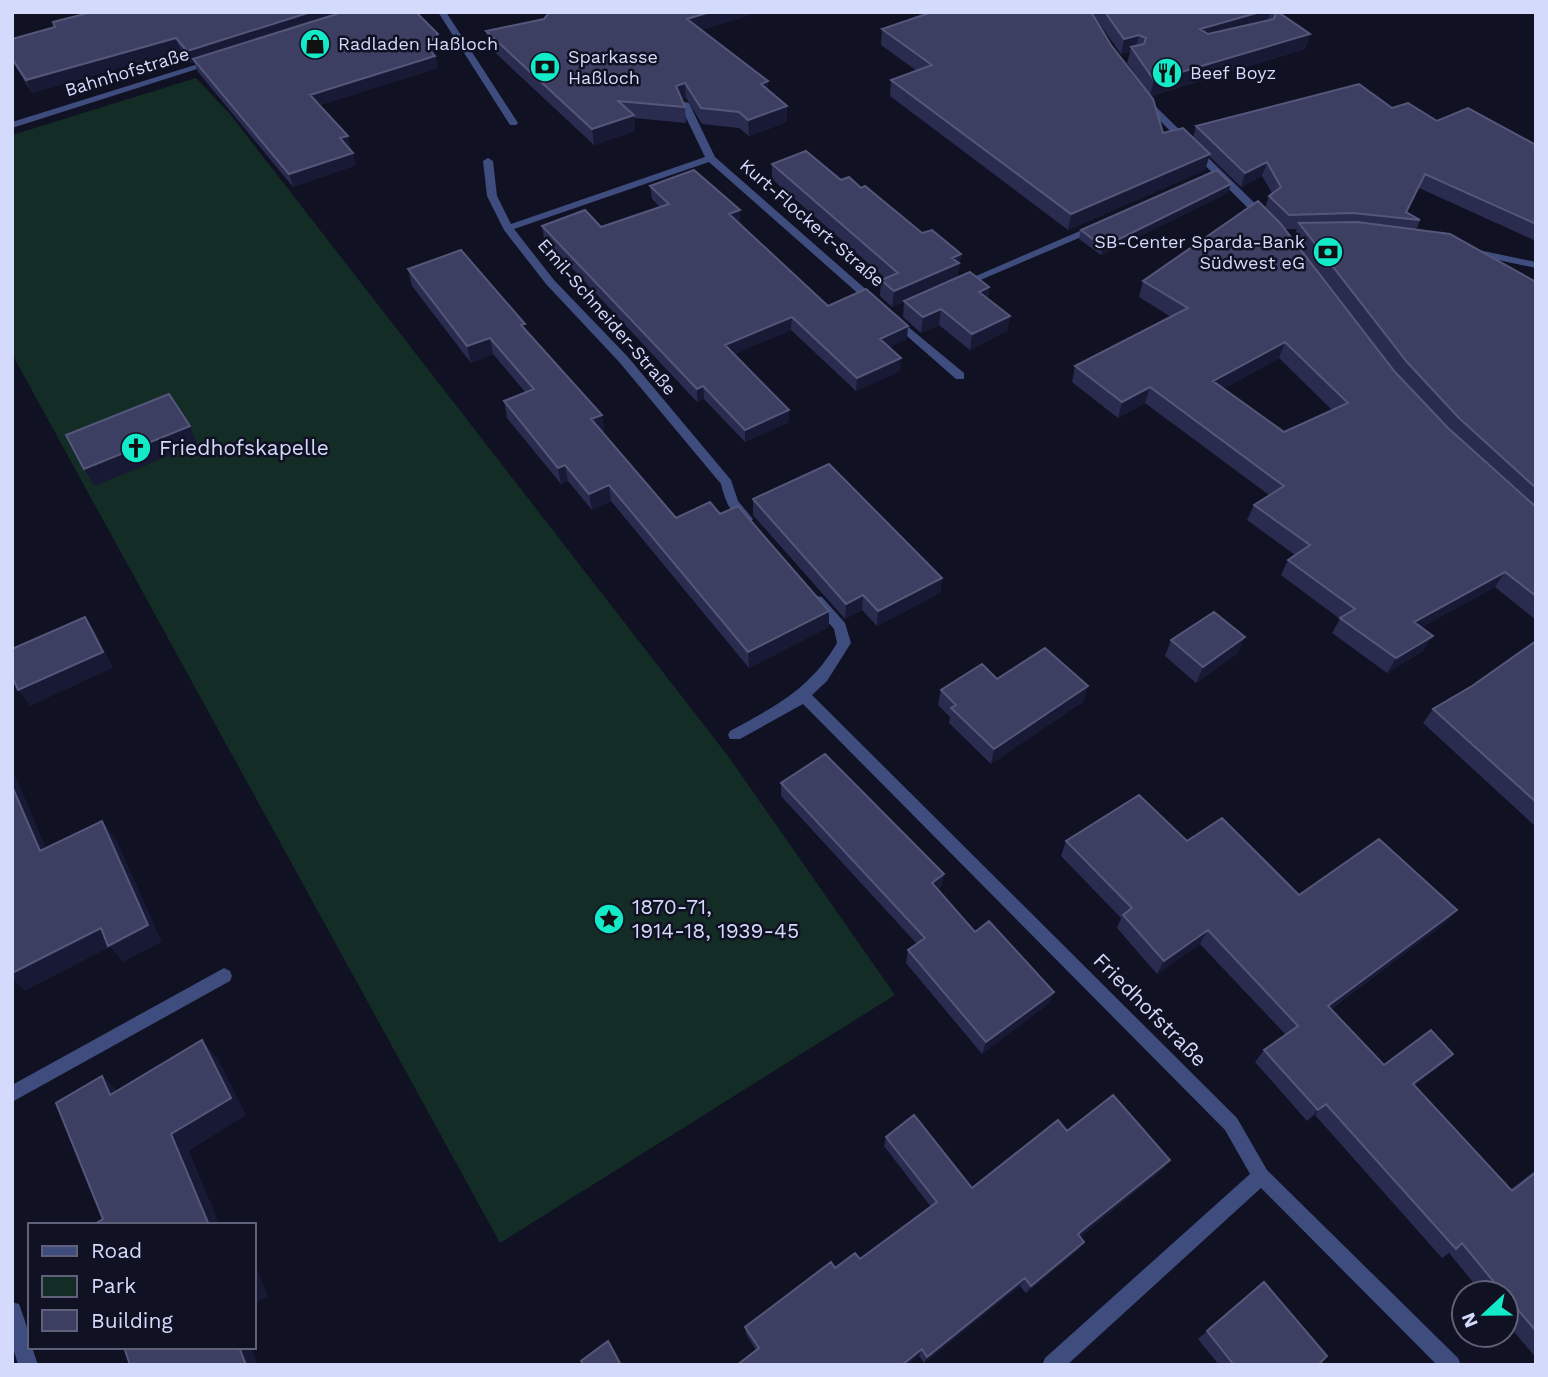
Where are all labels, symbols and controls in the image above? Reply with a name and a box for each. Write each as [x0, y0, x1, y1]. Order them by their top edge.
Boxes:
shop icon: Radladen Haßloch [298, 27, 332, 61]
place label: Radladen Haßloch [338, 33, 498, 54]
street label: Bahnhofstraße [62, 43, 192, 100]
place label: Sparkasse Haßloch [568, 46, 658, 88]
bank icon: Sparkasse Haßloch [528, 50, 562, 84]
restaurant icon: Beef Boyz [1150, 56, 1184, 90]
place label: Beef Boyz [1190, 62, 1276, 83]
street label: Kurt-Flockert-Straße [736, 154, 889, 291]
place label: SB-Center Sparda-Bank Südwest eG [1094, 231, 1305, 273]
street label: Emil-Schneider-Straße [534, 234, 681, 399]
bank icon: SB-Center Sparda-Bank Südwest eG [1311, 235, 1345, 269]
church icon: Friedhofskapelle [119, 431, 153, 465]
place label: Friedhofskapelle [159, 435, 329, 460]
place label: 1870-71, 1914-18, 1939-45 [632, 894, 799, 943]
place icon: 1870-71, 1914-18, 1939-45 [592, 902, 626, 936]
street label: Friedhofstraße [1088, 948, 1212, 1072]
legend [28, 1223, 256, 1349]
text: Road [91, 1238, 142, 1263]
text: Park [91, 1273, 136, 1298]
north arrow [1450, 1279, 1520, 1349]
text: Building [91, 1308, 173, 1333]
text: N [1456, 1309, 1483, 1331]

